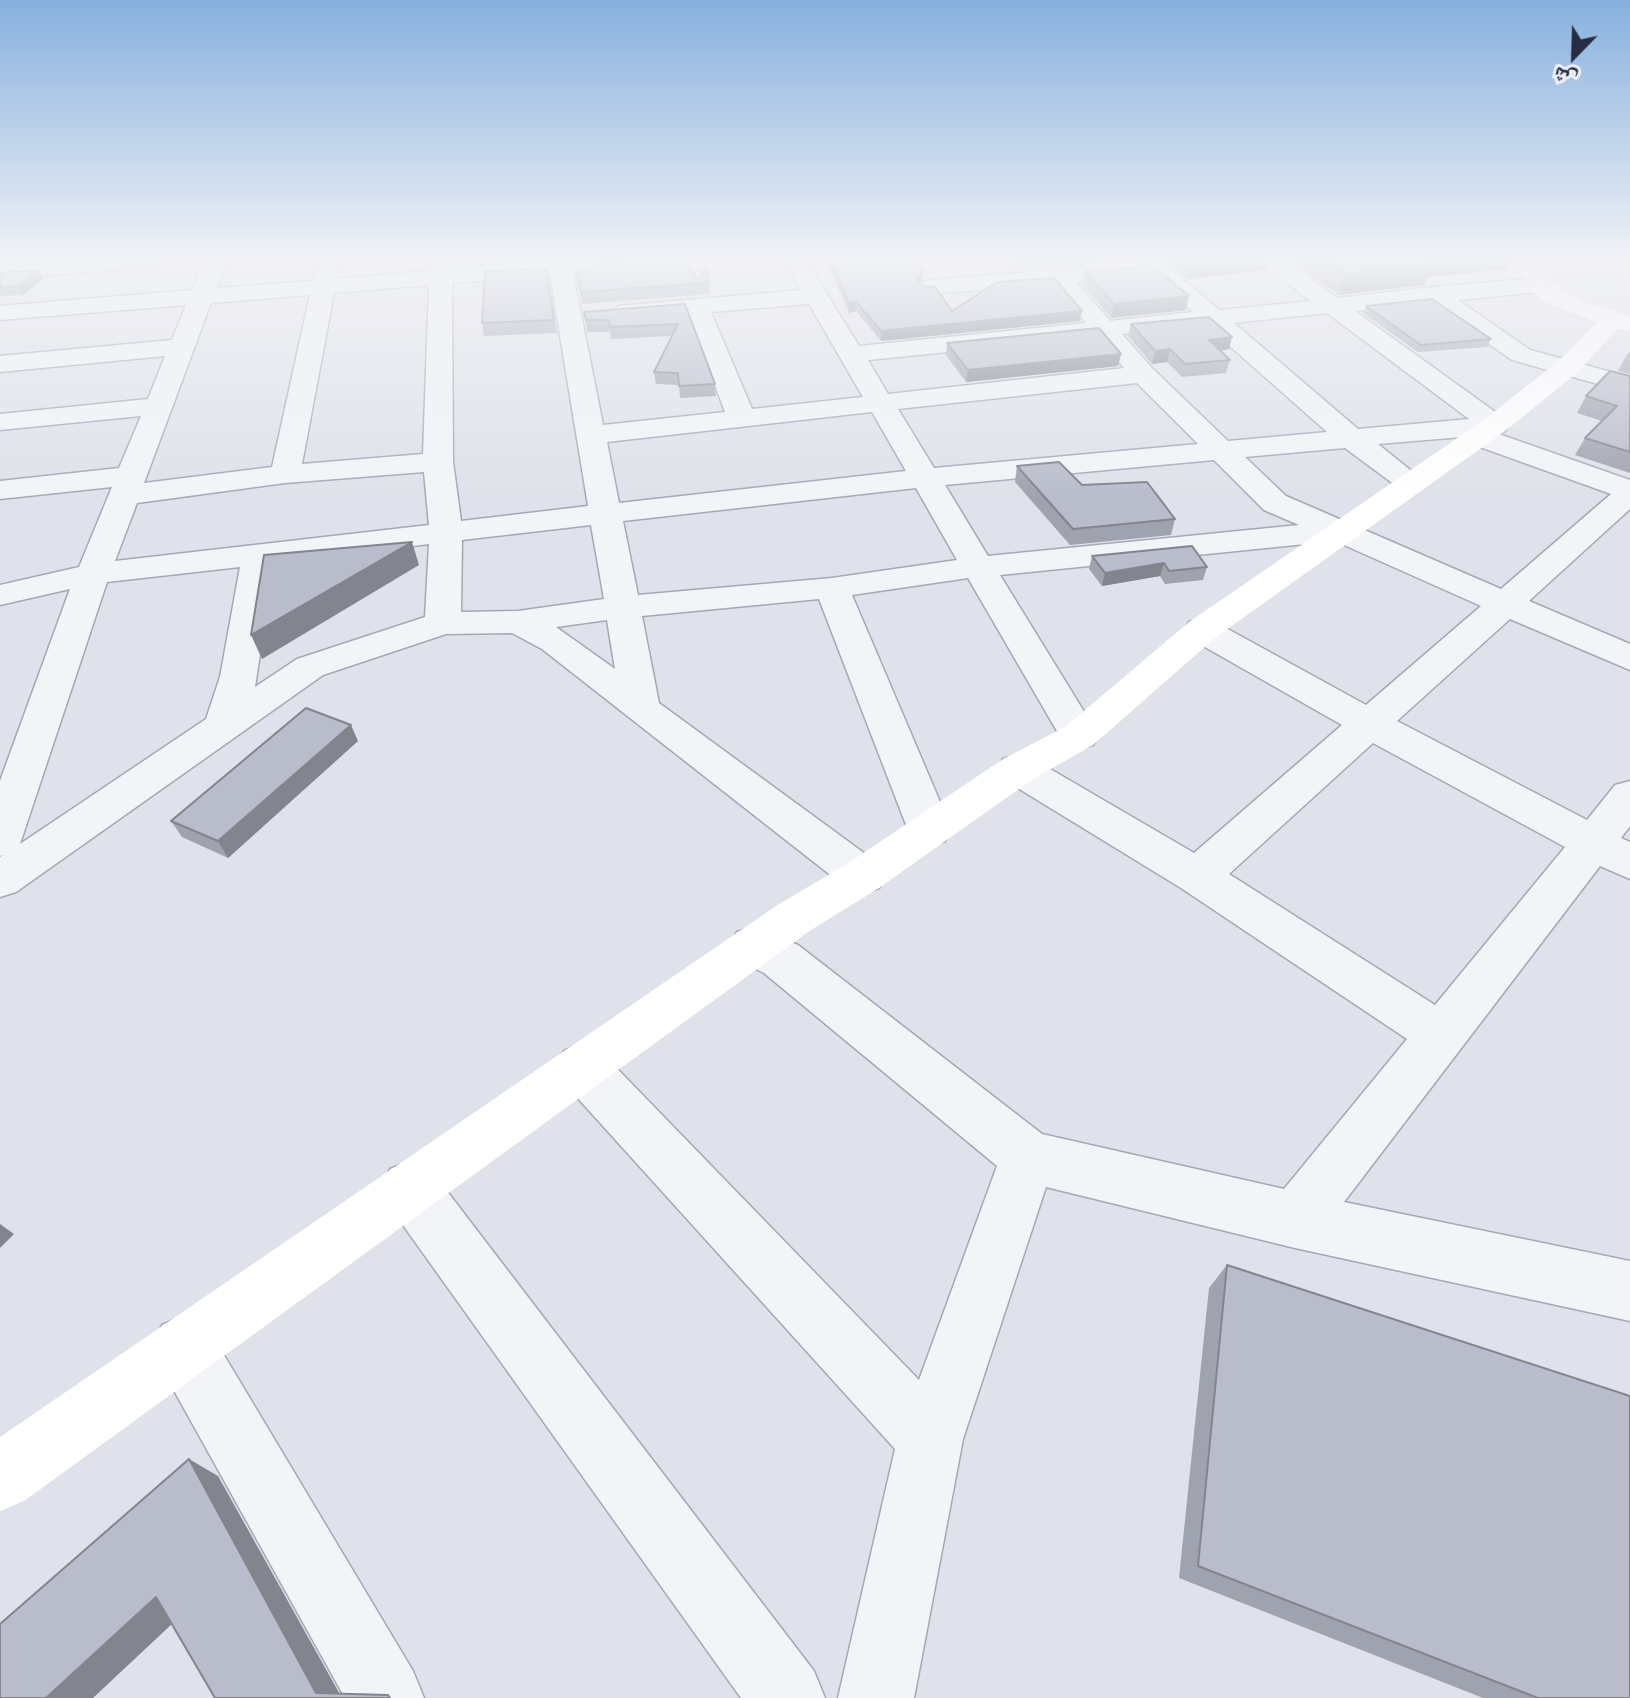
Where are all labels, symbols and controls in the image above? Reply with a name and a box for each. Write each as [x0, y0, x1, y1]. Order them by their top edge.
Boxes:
north arrow [1534, 16, 1614, 96]
text: ش [1548, 62, 1580, 96]

